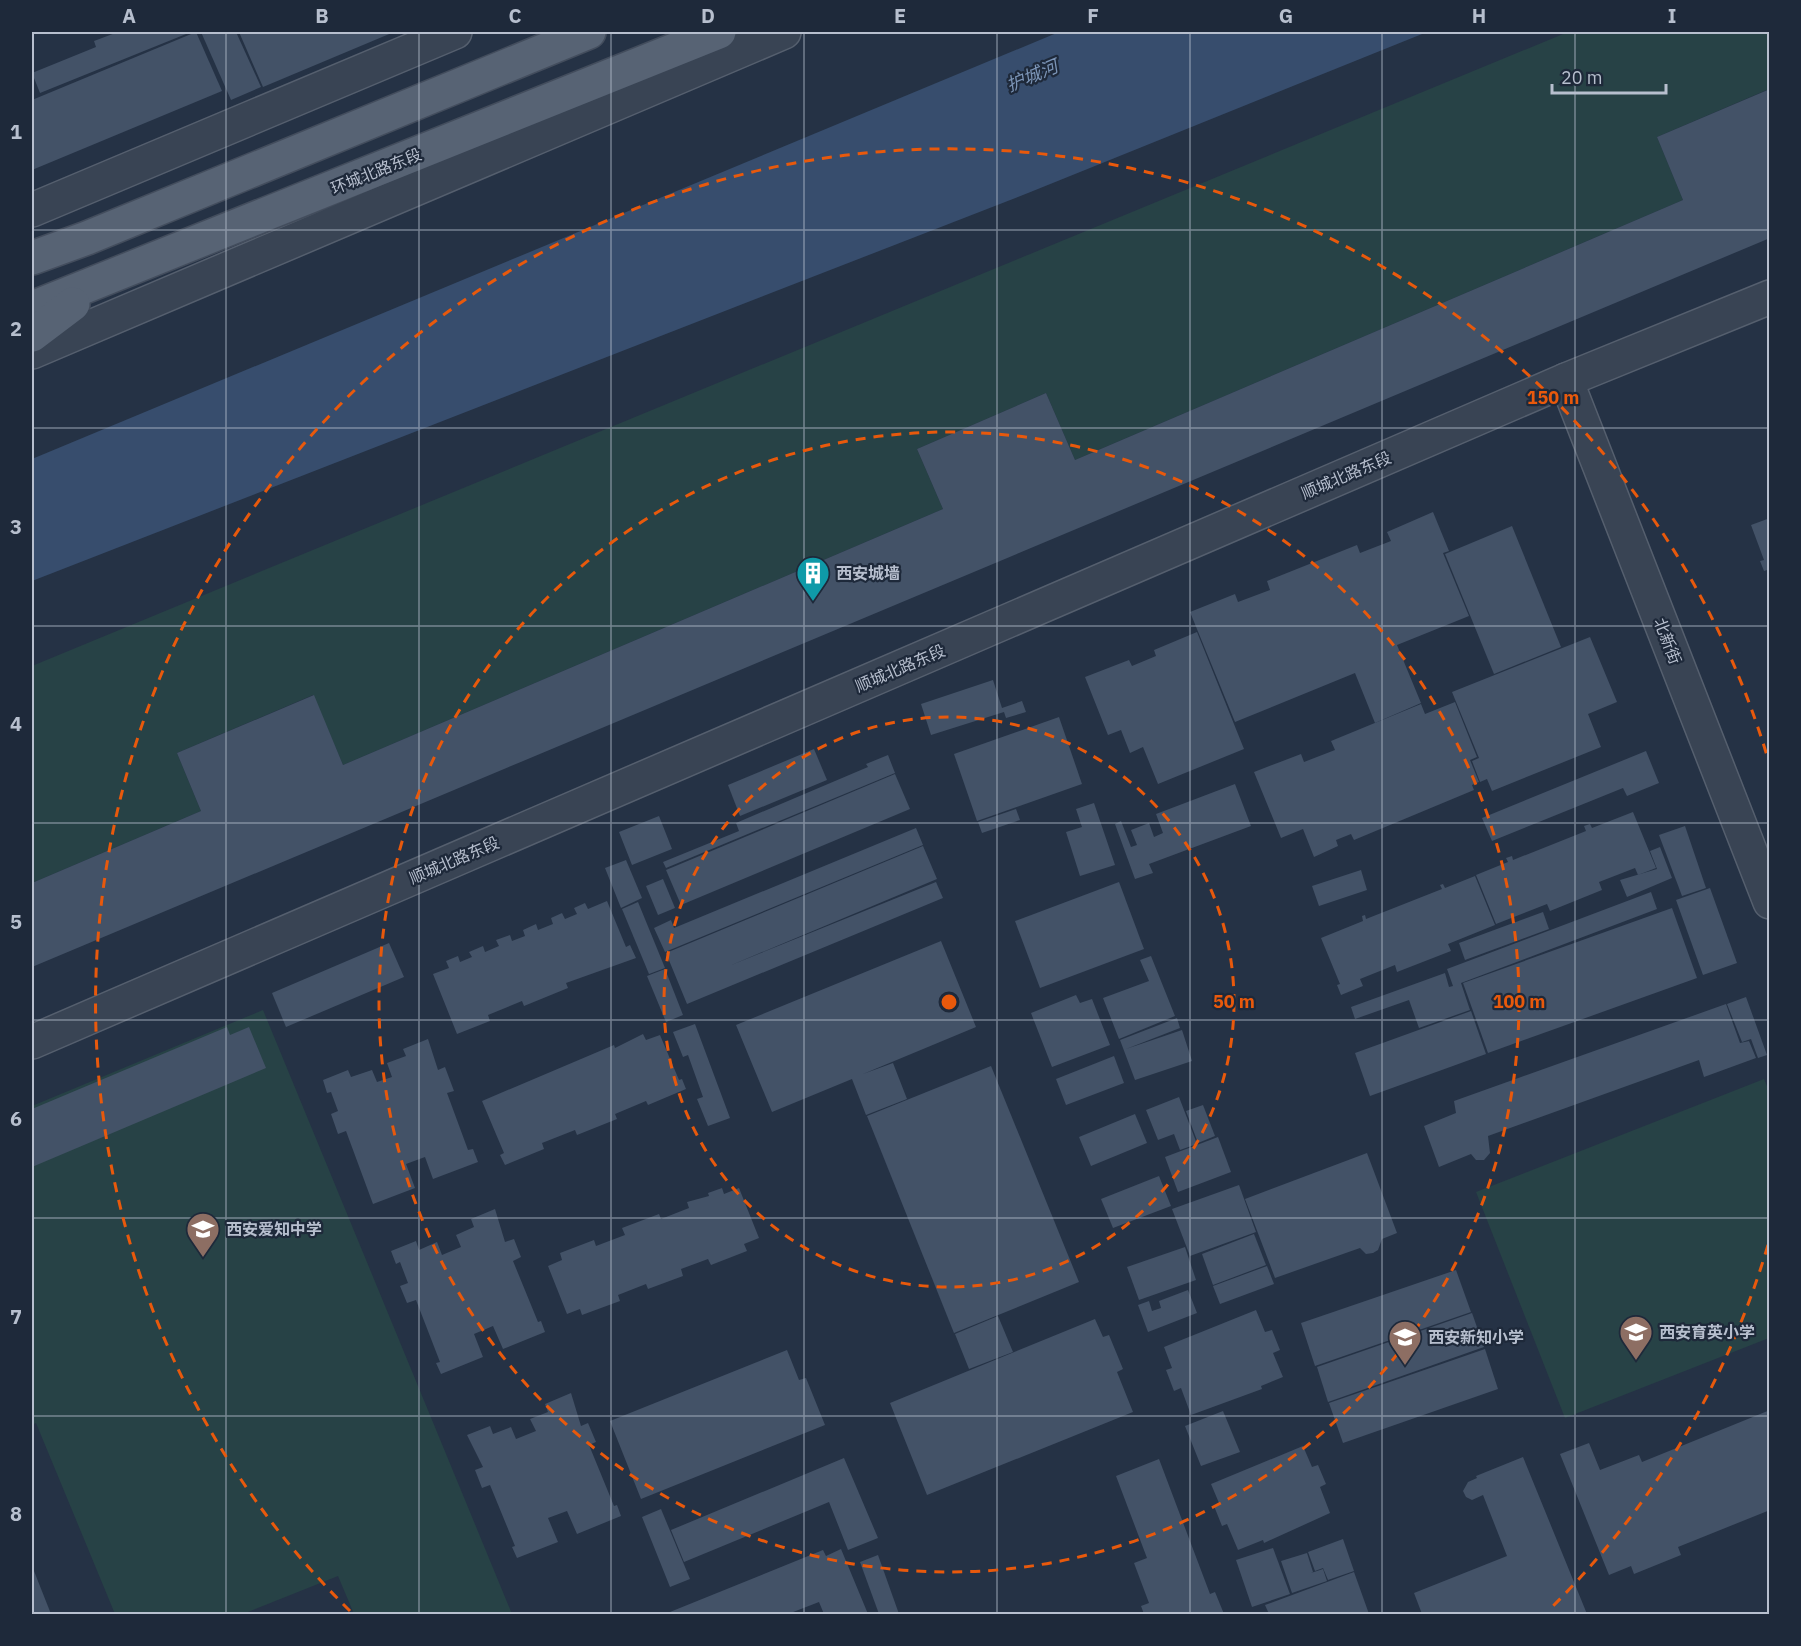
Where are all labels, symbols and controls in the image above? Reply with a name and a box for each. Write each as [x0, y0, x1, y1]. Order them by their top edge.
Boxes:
text: A [122, 2, 136, 29]
text: B [315, 2, 329, 29]
text: C [508, 2, 522, 29]
text: D [701, 2, 715, 29]
text: E [894, 2, 906, 29]
text: F [1087, 2, 1099, 29]
text: G [1279, 2, 1293, 29]
text: H [1472, 2, 1486, 29]
text: I [1668, 2, 1676, 29]
water label: 护城河 [1002, 53, 1064, 97]
scale bar [1552, 57, 1666, 95]
text: 20 m [1561, 66, 1603, 89]
text: 1 [10, 118, 22, 145]
street label: 环城北路东段 [328, 144, 424, 198]
text: 2 [10, 315, 22, 342]
text: 150 m [1527, 386, 1579, 409]
street label: 顺城北路东段 [1298, 447, 1394, 503]
text: 3 [10, 513, 22, 540]
building icon: 西安城墙 [795, 555, 831, 602]
place label: 西安城墙 [836, 563, 900, 583]
street label: 北新街 [1650, 615, 1686, 667]
street label: 顺城北路东段 [852, 640, 948, 696]
text: 4 [10, 710, 22, 737]
street label: 顺城北路东段 [406, 832, 502, 888]
text: 5 [10, 908, 22, 935]
text: 50 m [1213, 990, 1255, 1013]
text: 100 m [1493, 990, 1545, 1013]
centre of rings [939, 992, 959, 1012]
text: 6 [10, 1105, 22, 1132]
school or university icon: 西安爱知中学 [185, 1211, 221, 1258]
place label: 西安爱知中学 [226, 1219, 322, 1239]
text: 7 [10, 1303, 22, 1330]
school or university icon: 西安育英小学 [1618, 1314, 1654, 1361]
school or university icon: 西安新知小学 [1387, 1319, 1423, 1366]
place label: 西安育英小学 [1659, 1322, 1755, 1342]
place label: 西安新知小学 [1428, 1327, 1524, 1347]
text: 8 [10, 1500, 22, 1527]

